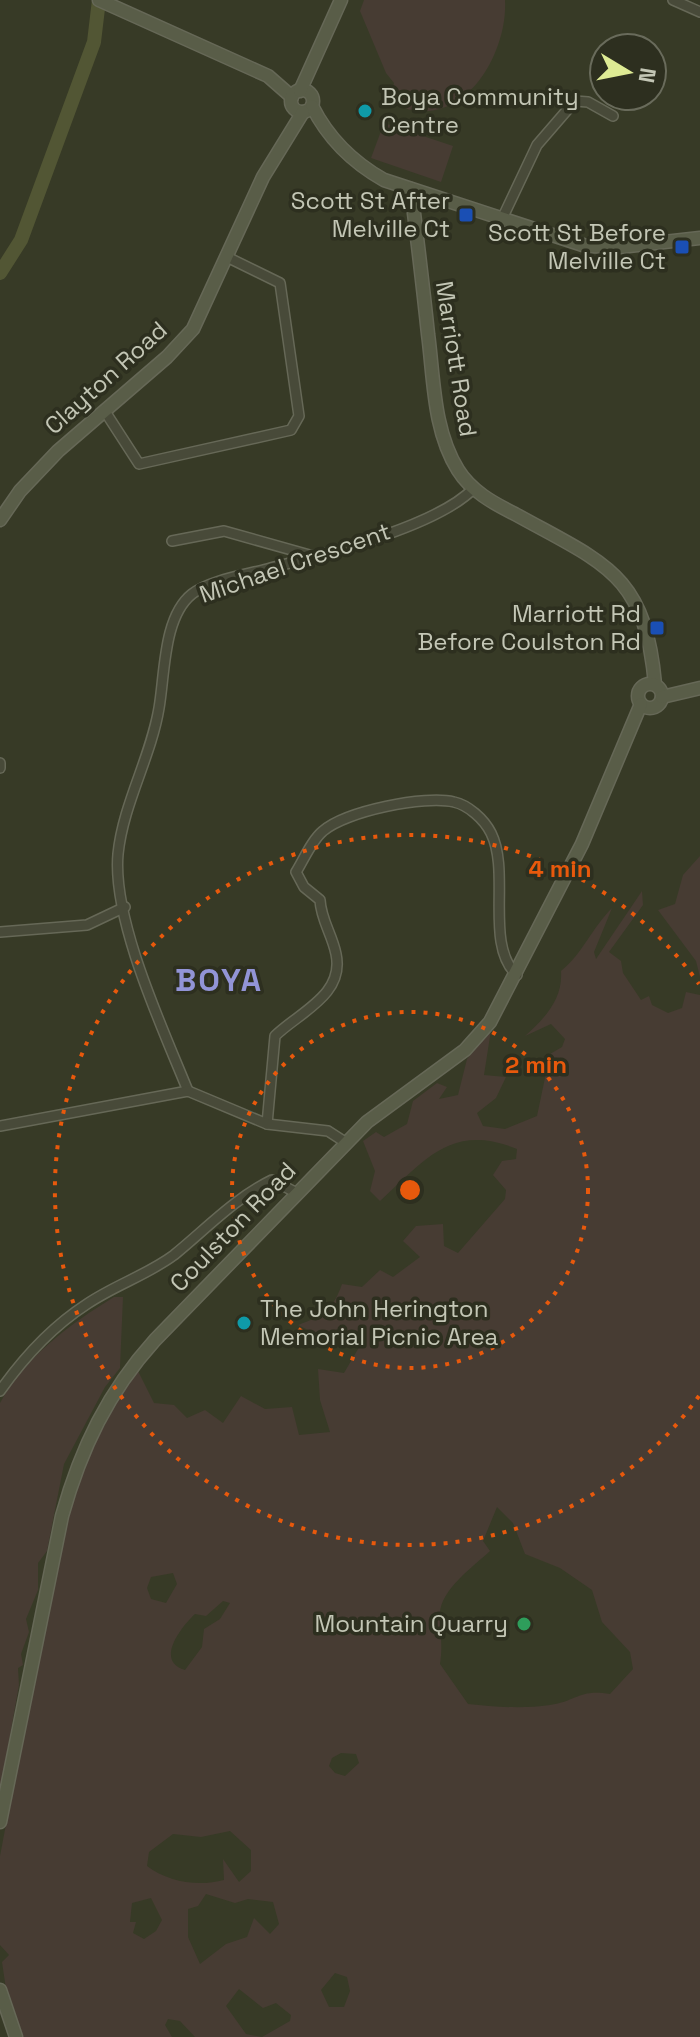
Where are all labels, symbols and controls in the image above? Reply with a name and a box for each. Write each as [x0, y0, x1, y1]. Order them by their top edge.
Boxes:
north arrow [588, 32, 668, 112]
text: N [633, 66, 663, 85]
place label: Boya Community Centre [381, 81, 579, 140]
marker: Boya Community Centre [356, 102, 374, 120]
place label: Scott St After Melville Ct [291, 185, 450, 244]
marker: Scott St After Melville Ct [457, 206, 475, 224]
place label: Scott St Before Melville Ct [488, 217, 666, 276]
marker: Scott St Before Melville Ct [673, 238, 691, 256]
street label: Marriott Road [429, 279, 484, 439]
street label: Clayton Road [38, 314, 174, 441]
street label: Michael Crescent [195, 515, 395, 610]
place label: Marriott Rd Before Coulston Rd [417, 598, 641, 657]
marker: Marriott Rd Before Coulston Rd [648, 619, 666, 637]
text: 4 min [528, 853, 592, 884]
district label: BOYA [175, 960, 263, 1000]
text: 2 min [505, 1049, 567, 1080]
street label: Coulston Road [163, 1155, 302, 1298]
centre of rings [396, 1176, 424, 1204]
place label: The John Herington Memorial Picnic Area [260, 1293, 499, 1352]
marker: The John Herington Memorial Picnic Area [235, 1314, 253, 1332]
place label: Mountain Quarry [314, 1608, 508, 1639]
marker: Mountain Quarry [515, 1615, 533, 1633]

